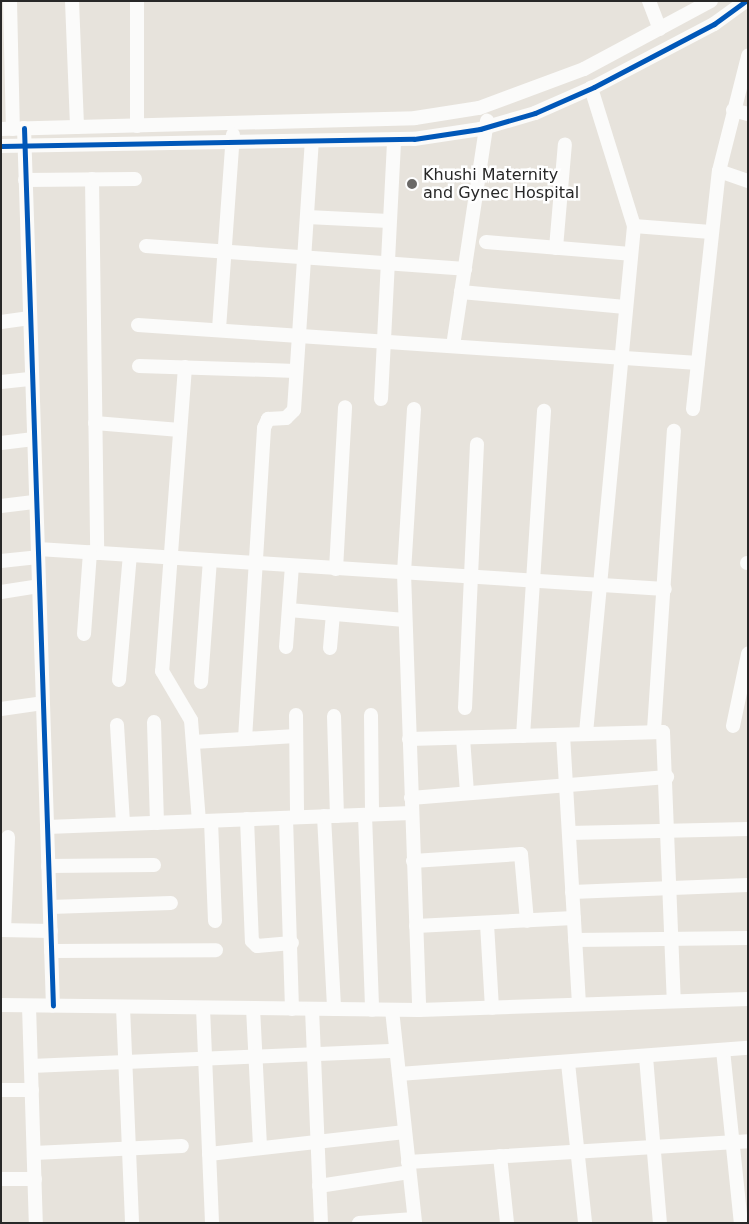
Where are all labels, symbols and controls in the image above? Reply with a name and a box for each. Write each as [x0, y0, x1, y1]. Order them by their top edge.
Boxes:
place label: Khushi Maternity and Gynec Hospital [423, 165, 579, 203]
marker: Khushi Maternity and Gynec Hospital [405, 177, 419, 191]

